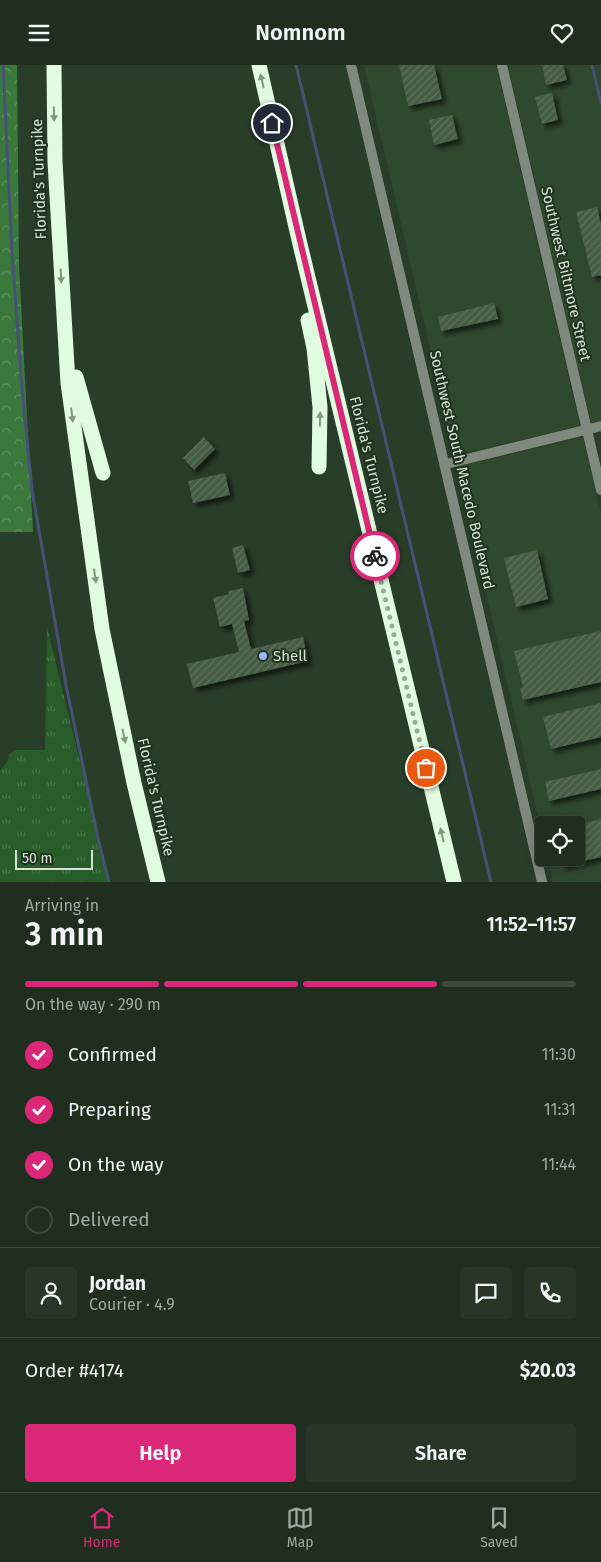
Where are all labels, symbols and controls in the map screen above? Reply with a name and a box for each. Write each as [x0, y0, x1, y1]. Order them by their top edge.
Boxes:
icon: menu [25, 19, 53, 47]
text: Nomnom [255, 19, 346, 46]
icon: heart [548, 19, 576, 47]
one-way arrow [258, 73, 266, 88]
pin [251, 102, 293, 144]
one-way arrow [50, 106, 58, 122]
icon: home [258, 109, 286, 137]
street label: Florida's Turnpike [28, 118, 50, 240]
street label: Southwest Biltmore Street [537, 185, 595, 363]
one-way arrow [58, 268, 66, 284]
street label: Southwest South Macedo Boulevard [426, 349, 498, 591]
street label: Florida's Turnpike [346, 394, 392, 516]
one-way arrow [68, 407, 76, 423]
one-way arrow [316, 410, 324, 426]
courier [350, 531, 400, 581]
icon: bike [361, 542, 389, 570]
one-way arrow [91, 568, 99, 584]
place label: Shell [273, 647, 308, 665]
marker: Shell [257, 650, 269, 662]
one-way arrow [120, 728, 128, 743]
street label: Florida's Turnpike [134, 736, 178, 858]
pin [405, 747, 447, 789]
icon: bag [412, 754, 440, 782]
map controls [535, 816, 585, 866]
button: locate [535, 816, 585, 866]
one-way arrow [438, 827, 446, 842]
scale bar [15, 847, 92, 870]
text: 50 m [22, 850, 53, 867]
text: Arriving in [25, 896, 99, 915]
text: 11:52–11:57 [486, 913, 576, 936]
text: 3 min [25, 915, 104, 953]
text: On the way · 290 m [25, 995, 161, 1014]
icon: check [25, 1041, 53, 1069]
text: Confirmed [68, 1043, 157, 1066]
text: 11:30 [541, 1045, 576, 1064]
icon: check [25, 1096, 53, 1124]
text: Preparing [68, 1098, 151, 1121]
text: 11:31 [544, 1100, 576, 1119]
icon: check [25, 1151, 53, 1179]
text: On the way [68, 1153, 164, 1176]
text: 11:44 [542, 1155, 576, 1174]
text: Delivered [68, 1208, 150, 1231]
button: person [25, 1267, 77, 1319]
button: chat [460, 1267, 512, 1319]
button: phone [524, 1267, 576, 1319]
text: Jordan [89, 1272, 146, 1295]
text: Courier · 4.9 [89, 1295, 175, 1314]
text: Order #4174 [25, 1359, 124, 1382]
text: $20.03 [520, 1359, 576, 1382]
button: Help [25, 1424, 296, 1482]
button: Share [306, 1424, 576, 1482]
tab: Home [83, 1504, 120, 1551]
tab: Map [286, 1504, 314, 1551]
tab: Saved [480, 1504, 518, 1551]

